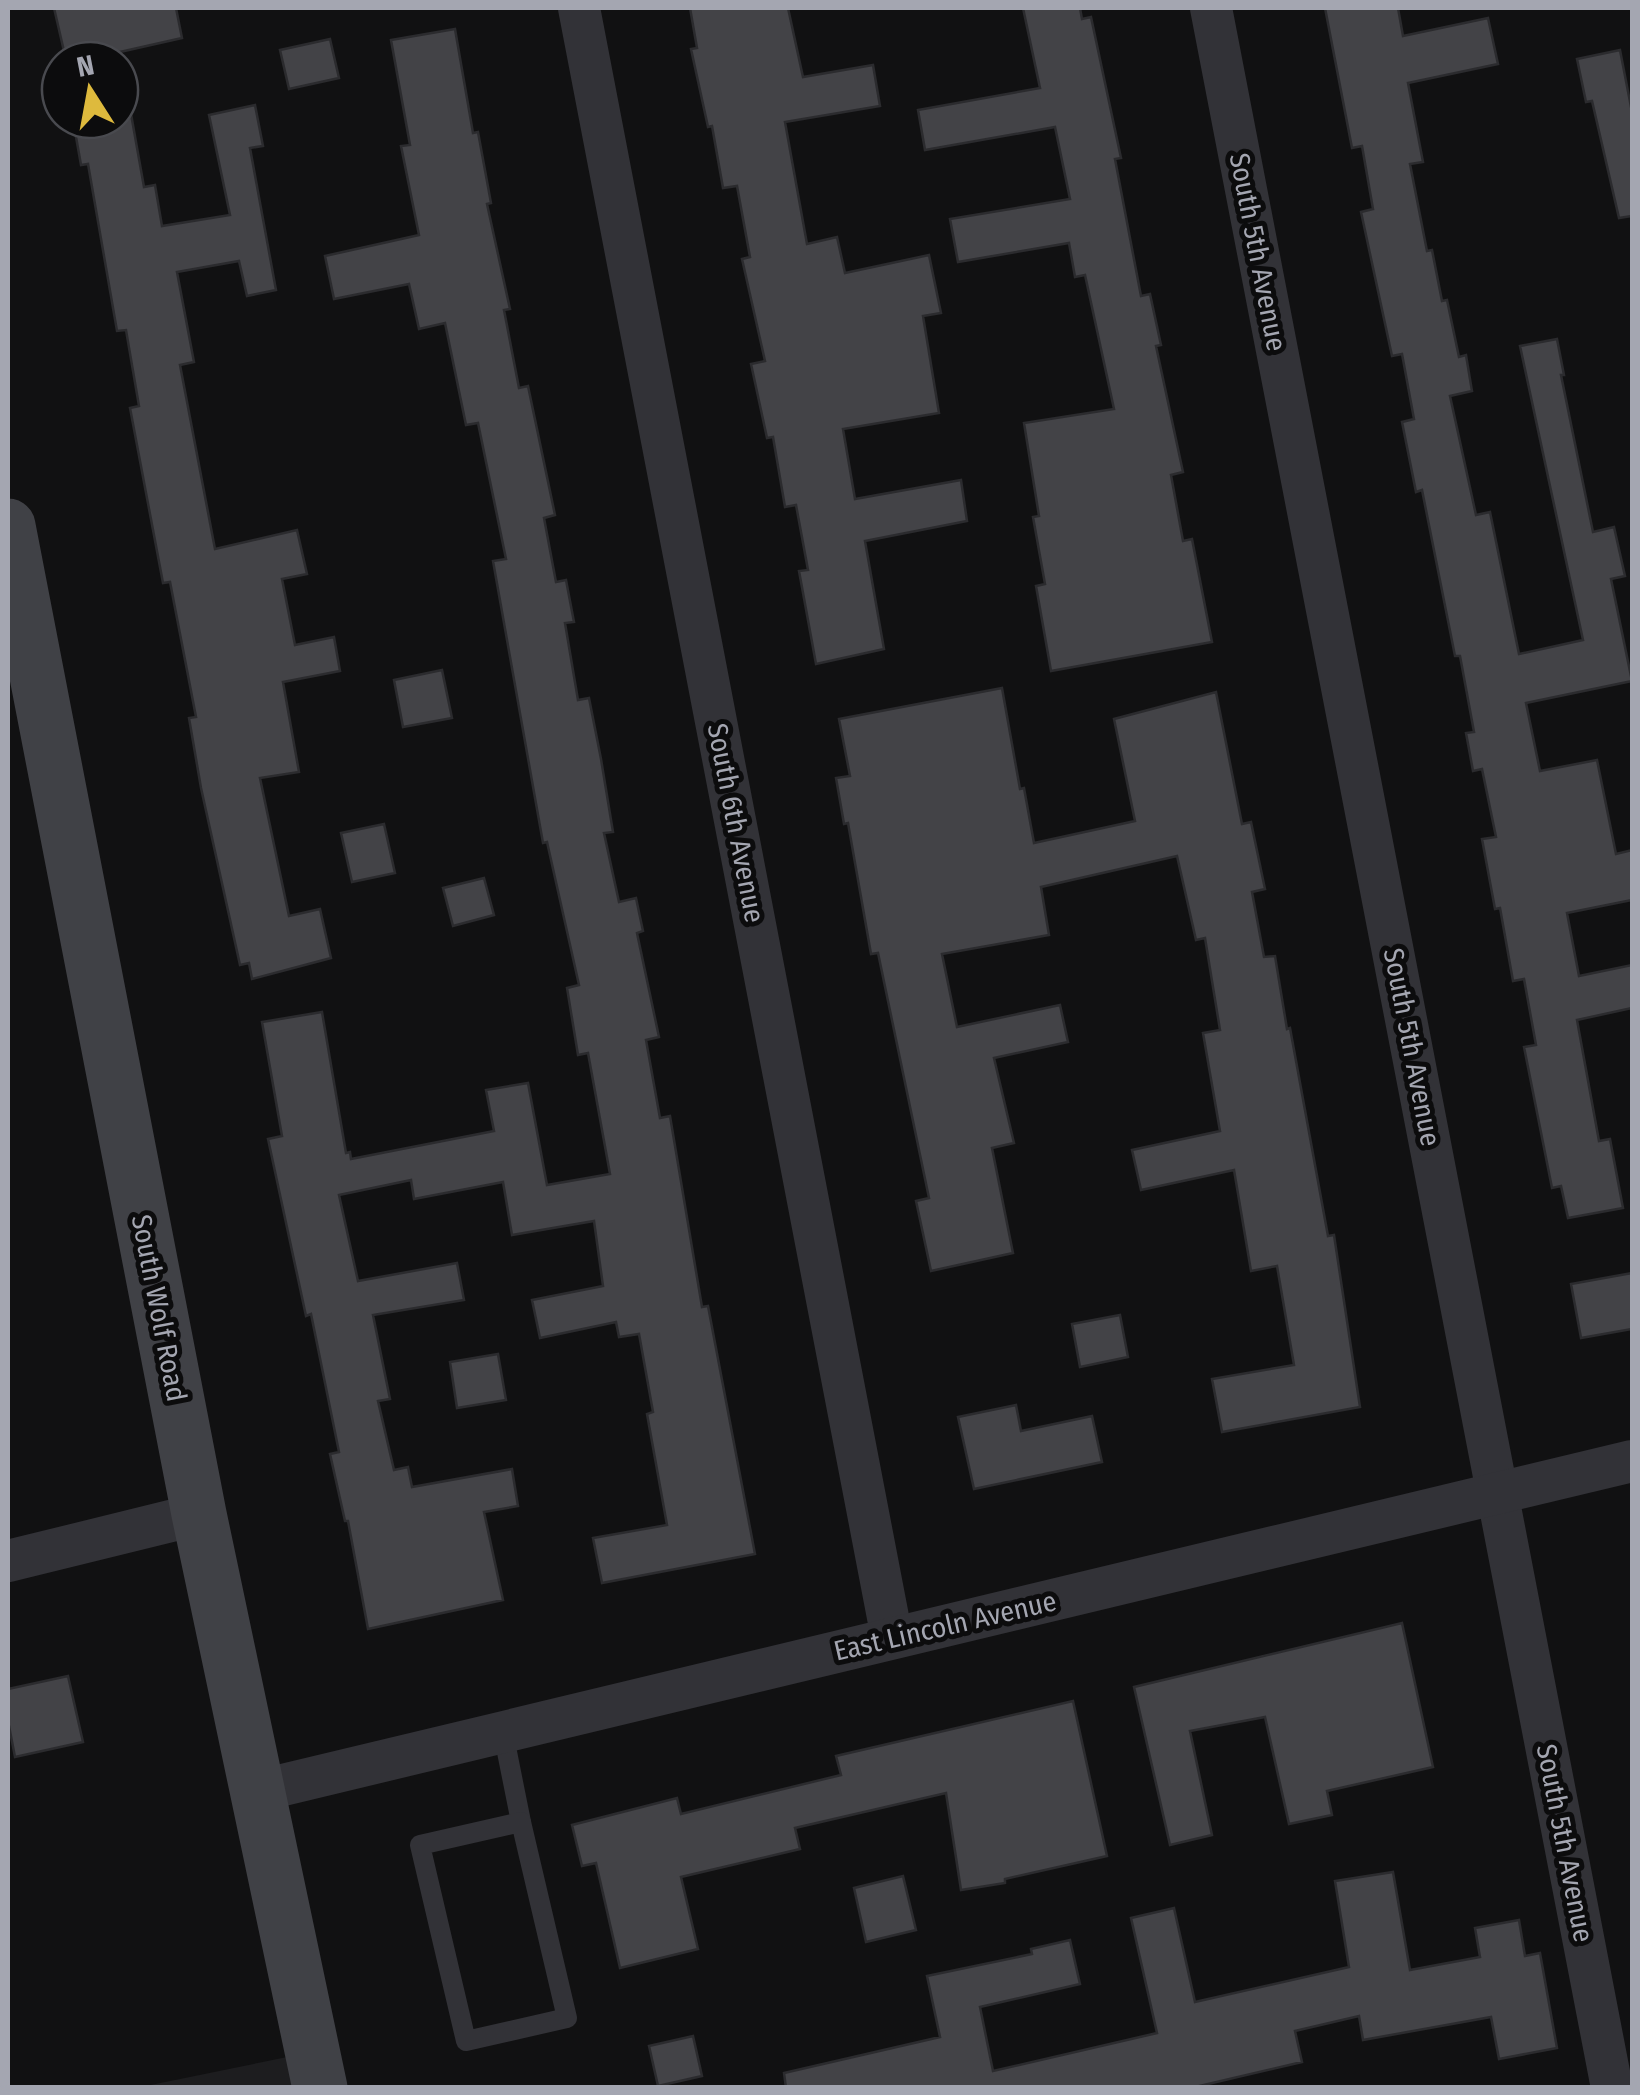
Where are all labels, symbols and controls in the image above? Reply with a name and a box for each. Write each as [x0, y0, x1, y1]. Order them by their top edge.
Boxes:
north arrow [40, 40, 140, 140]
text: N [74, 48, 97, 84]
street label: South 5th Avenue [1223, 150, 1293, 354]
street label: South 6th Avenue [701, 721, 771, 925]
street label: South 5th Avenue [1377, 945, 1447, 1149]
street label: South Wolf Road [125, 1212, 193, 1404]
street label: East Lincoln Avenue [831, 1584, 1059, 1668]
street label: South 5th Avenue [1530, 1741, 1600, 1945]

